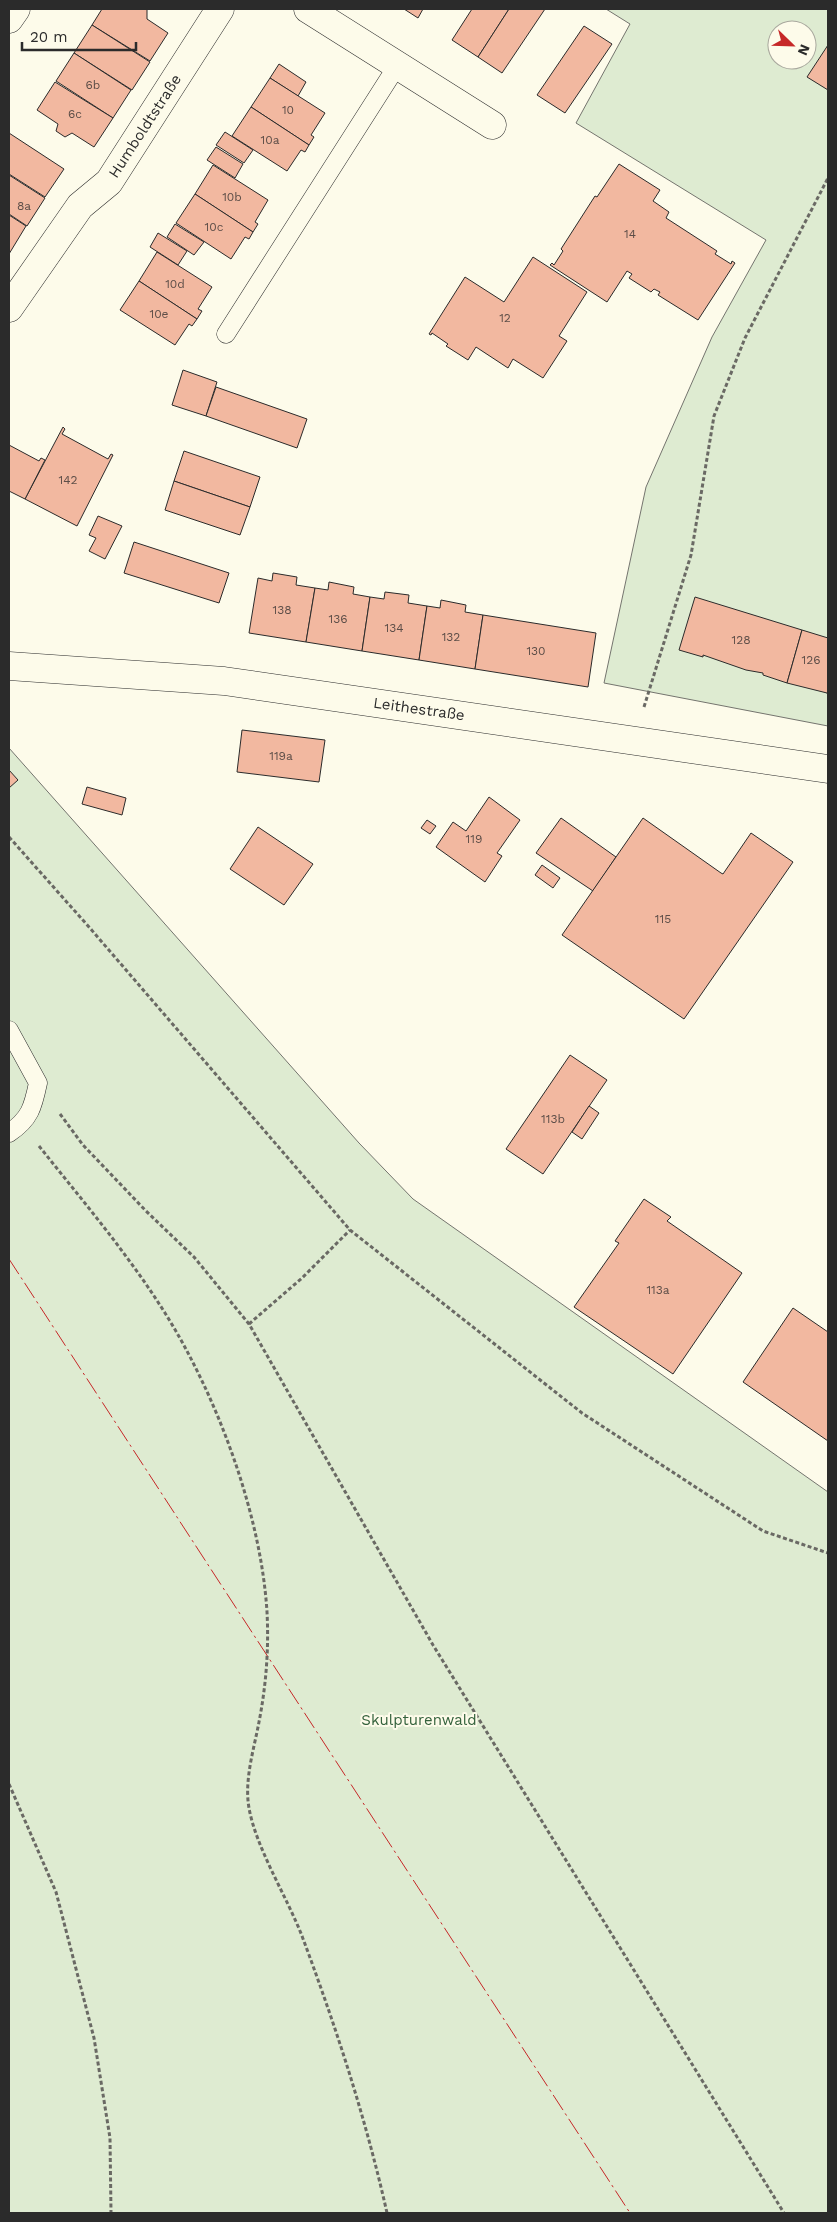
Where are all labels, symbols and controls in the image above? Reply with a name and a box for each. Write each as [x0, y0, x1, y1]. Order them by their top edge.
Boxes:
scale bar [22, 20, 136, 52]
north arrow [767, 20, 817, 70]
text: 20 m [30, 28, 68, 46]
text: N [795, 42, 813, 58]
street label: Humboldtstraße [105, 71, 185, 181]
house number: 6b [86, 78, 100, 92]
house number: 10 [282, 103, 294, 117]
house number: 6c [68, 107, 82, 121]
house number: 10a [261, 133, 280, 147]
house number: 10b [222, 190, 242, 204]
house number: 8a [17, 199, 31, 213]
house number: 10c [205, 220, 224, 234]
house number: 14 [624, 227, 636, 241]
house number: 10d [165, 277, 185, 291]
house number: 10e [149, 307, 169, 321]
house number: 12 [499, 311, 511, 325]
house number: 142 [58, 473, 78, 487]
house number: 138 [272, 603, 292, 617]
house number: 136 [329, 612, 347, 626]
house number: 134 [384, 621, 404, 635]
house number: 132 [442, 630, 460, 644]
house number: 128 [731, 633, 751, 647]
house number: 130 [526, 644, 546, 658]
house number: 126 [802, 653, 820, 667]
street label: Leithestraße [372, 694, 466, 724]
house number: 119a [269, 749, 293, 763]
house number: 119 [466, 832, 482, 846]
house number: 115 [655, 912, 671, 926]
house number: 113b [541, 1112, 565, 1126]
house number: 113a [646, 1283, 670, 1297]
park label: Skulpturenwald [361, 1711, 477, 1729]

